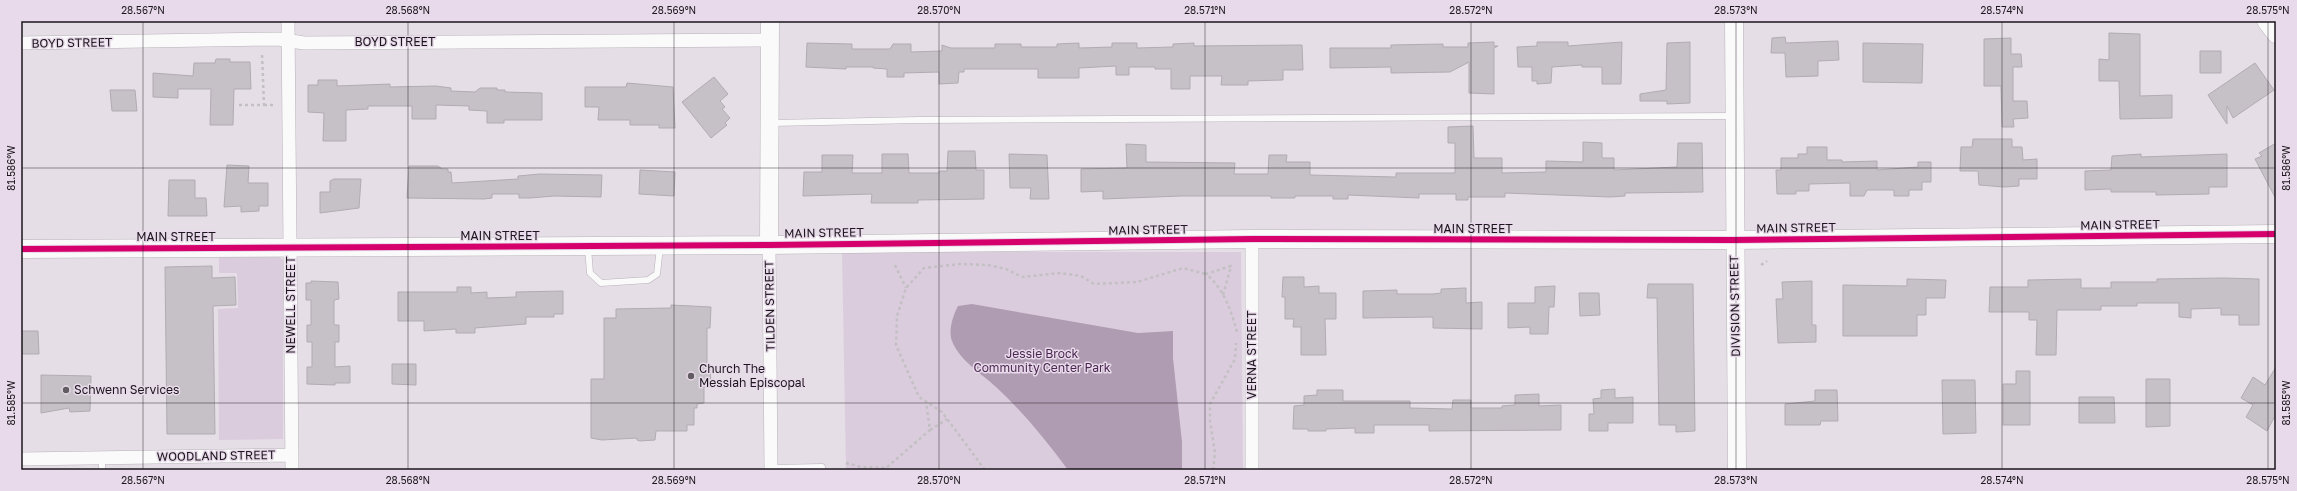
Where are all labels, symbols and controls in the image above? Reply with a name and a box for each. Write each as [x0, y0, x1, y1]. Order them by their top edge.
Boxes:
text: 28.567°N [121, 4, 165, 16]
text: 28.568°N [386, 4, 430, 16]
text: 28.569°N [652, 4, 696, 16]
text: 28.570°N [917, 4, 961, 16]
text: 28.571°N [1184, 4, 1226, 16]
text: 28.572°N [1449, 4, 1493, 16]
text: 28.573°N [1714, 4, 1758, 16]
text: 28.574°N [1980, 4, 2024, 16]
text: 28.575°N [2246, 4, 2290, 16]
street label: BOYD STREET [31, 34, 113, 51]
street label: BOYD STREET [355, 34, 436, 49]
text: 81.586°W [5, 145, 17, 191]
text: 81.586°W [2280, 145, 2292, 191]
street label: MAIN STREET [2080, 216, 2160, 233]
street label: MAIN STREET [1756, 219, 1836, 236]
street label: MAIN STREET [1108, 221, 1188, 238]
street label: MAIN STREET [1433, 221, 1513, 236]
street label: MAIN STREET [784, 224, 864, 241]
street label: MAIN STREET [460, 228, 540, 243]
street label: MAIN STREET [136, 229, 216, 244]
street label: DIVISION STREET [1726, 254, 1743, 357]
street label: NEWELL STREET [283, 256, 298, 354]
street label: TILDEN STREET [761, 260, 778, 352]
street label: VERNA STREET [1244, 310, 1259, 400]
park label: Jessie Brock Community Center Park [973, 346, 1111, 375]
place label: Church The Messiah Episcopal [699, 361, 806, 390]
marker: Church The Messiah Episcopal [686, 371, 696, 381]
text: 81.585°W [5, 380, 17, 426]
text: 81.585°W [2280, 380, 2292, 426]
place label: Schwenn Services [74, 382, 179, 397]
marker: Schwenn Services [61, 385, 71, 395]
street label: WOODLAND STREET [157, 447, 276, 464]
text: 28.567°N [121, 474, 165, 486]
text: 28.568°N [386, 474, 430, 486]
text: 28.569°N [652, 474, 696, 486]
text: 28.570°N [917, 474, 961, 486]
text: 28.571°N [1184, 474, 1226, 486]
text: 28.572°N [1449, 474, 1493, 486]
text: 28.573°N [1714, 474, 1758, 486]
text: 28.574°N [1980, 474, 2024, 486]
text: 28.575°N [2246, 474, 2290, 486]

